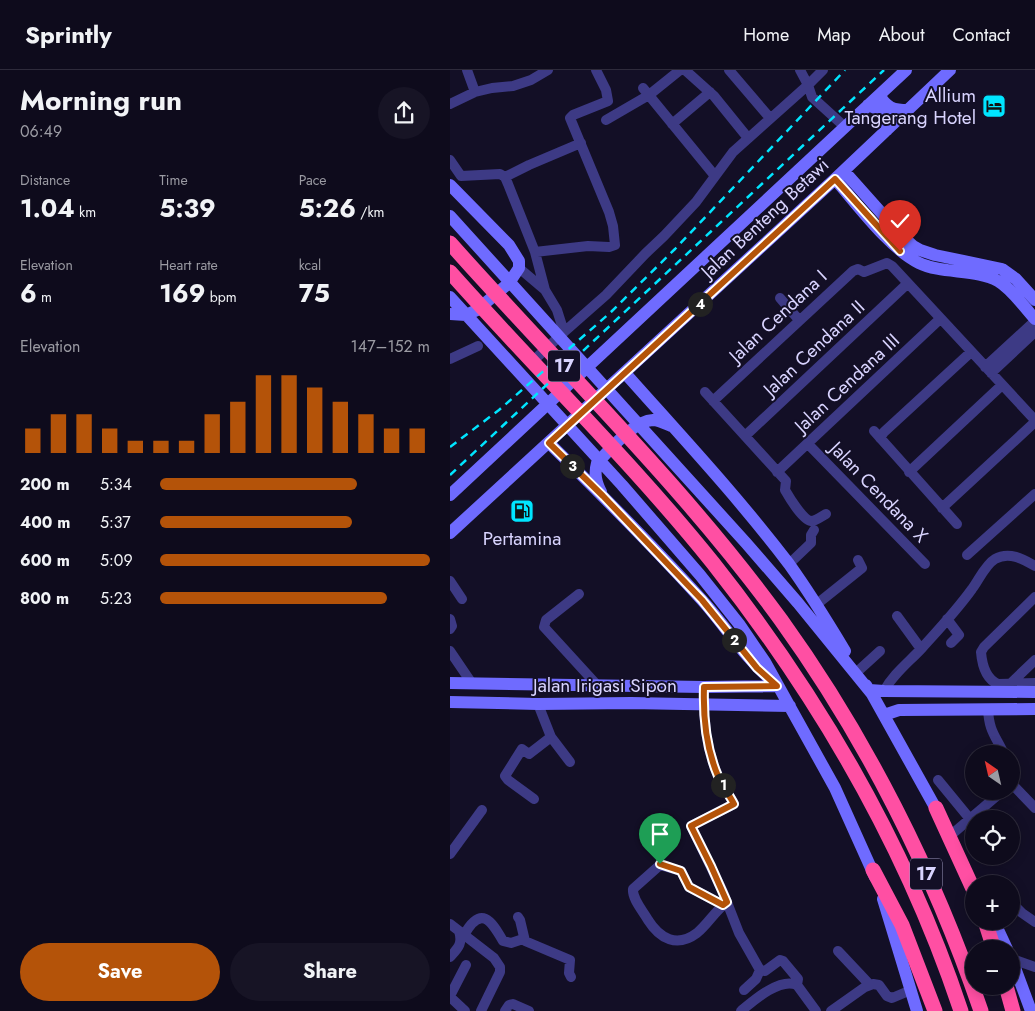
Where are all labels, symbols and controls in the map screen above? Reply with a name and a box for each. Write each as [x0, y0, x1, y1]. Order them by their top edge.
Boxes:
text: Sprintly [25, 17, 112, 52]
text: Home [743, 22, 789, 48]
text: Map [817, 22, 851, 48]
text: About [879, 22, 924, 48]
text: Contact [952, 22, 1010, 48]
text: Morning run [20, 80, 182, 121]
place label: Allium Tangerang Hotel [845, 82, 976, 131]
button: share [378, 87, 430, 139]
hotel icon: Allium Tangerang Hotel [981, 93, 1007, 119]
text: 06:49 [20, 120, 62, 143]
street label: Jalan Benteng Betawi [693, 152, 835, 287]
text: Distance [20, 170, 70, 190]
text: Time [159, 170, 188, 190]
text: Pace [299, 170, 327, 190]
text: 1.04 [20, 190, 75, 226]
text: 5:39 [159, 190, 216, 226]
text: 5:26 [299, 190, 356, 226]
pin [879, 200, 921, 251]
text: km [75, 202, 96, 222]
text: /km [356, 202, 384, 222]
icon: check [886, 207, 914, 235]
text: Elevation [20, 255, 73, 275]
text: Heart rate [159, 255, 218, 275]
text: kcal [299, 255, 321, 275]
street label: Jalan Cendana I [721, 263, 833, 371]
text: 6 [20, 275, 37, 311]
text: 169 [159, 275, 206, 311]
text: 75 [299, 275, 330, 311]
text: m [37, 287, 52, 307]
text: bpm [206, 287, 237, 307]
pin: 4 [688, 292, 712, 316]
text: 4 [696, 294, 705, 314]
street label: Jalan Cendana II [755, 294, 871, 404]
street label: Jalan Cendana III [786, 327, 905, 441]
text: Elevation [20, 335, 80, 358]
text: 147–152 m [351, 335, 430, 358]
road number: 17 [548, 350, 580, 382]
street label: Jalan Cendana X [822, 433, 935, 549]
pin: 3 [560, 454, 584, 478]
text: 3 [568, 456, 577, 476]
text: 200 m [20, 473, 70, 496]
text: 5:34 [100, 473, 132, 496]
fuel station icon: Pertamina [509, 498, 535, 524]
text: 400 m [20, 511, 70, 534]
text: 5:37 [100, 511, 131, 534]
place label: Pertamina [483, 525, 561, 552]
text: 600 m [20, 549, 70, 572]
text: 5:09 [100, 549, 133, 572]
text: 800 m [20, 587, 69, 610]
text: 5:23 [100, 587, 132, 610]
pin: 2 [722, 628, 746, 652]
text: 2 [730, 630, 739, 650]
street label: Jalan Irigasi Sipon [530, 672, 677, 699]
north arrow [965, 745, 1020, 800]
map controls [965, 745, 1020, 995]
pin: 1 [710, 772, 736, 798]
text: 1 [720, 775, 727, 795]
button: locate [965, 810, 1020, 865]
pin [639, 813, 681, 864]
icon: arrive [646, 820, 674, 848]
road number: 17 [910, 859, 942, 890]
button: + [965, 875, 1020, 930]
button: − [965, 940, 1020, 995]
button: Save [20, 943, 220, 1001]
button: Share [230, 943, 430, 1001]

